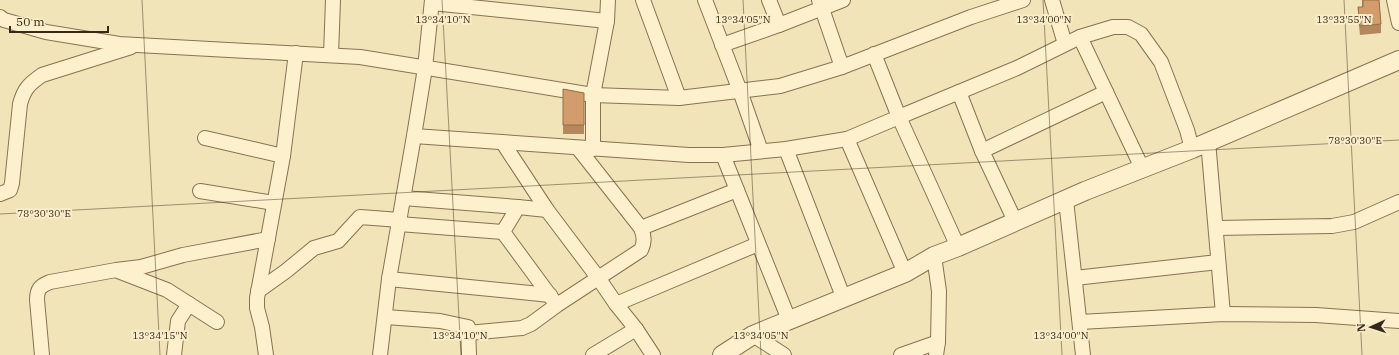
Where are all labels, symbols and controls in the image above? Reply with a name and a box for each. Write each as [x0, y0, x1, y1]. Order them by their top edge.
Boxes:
scale bar [10, 8, 108, 34]
text: 13°34'10"N [416, 13, 471, 26]
text: 13°34'05"N [716, 13, 771, 26]
text: 13°34'00"N [1017, 13, 1072, 26]
text: 13°33'55"N [1317, 13, 1372, 26]
text: 50 m [16, 14, 45, 29]
text: 78°30'30"E [1328, 134, 1382, 147]
text: 78°30'30"E [17, 207, 71, 220]
north arrow [1351, 307, 1391, 347]
text: N [1354, 323, 1368, 332]
text: 13°34'15"N [133, 329, 188, 342]
text: 13°34'10"N [433, 329, 488, 342]
text: 13°34'05"N [734, 329, 789, 342]
text: 13°34'00"N [1034, 329, 1089, 342]

